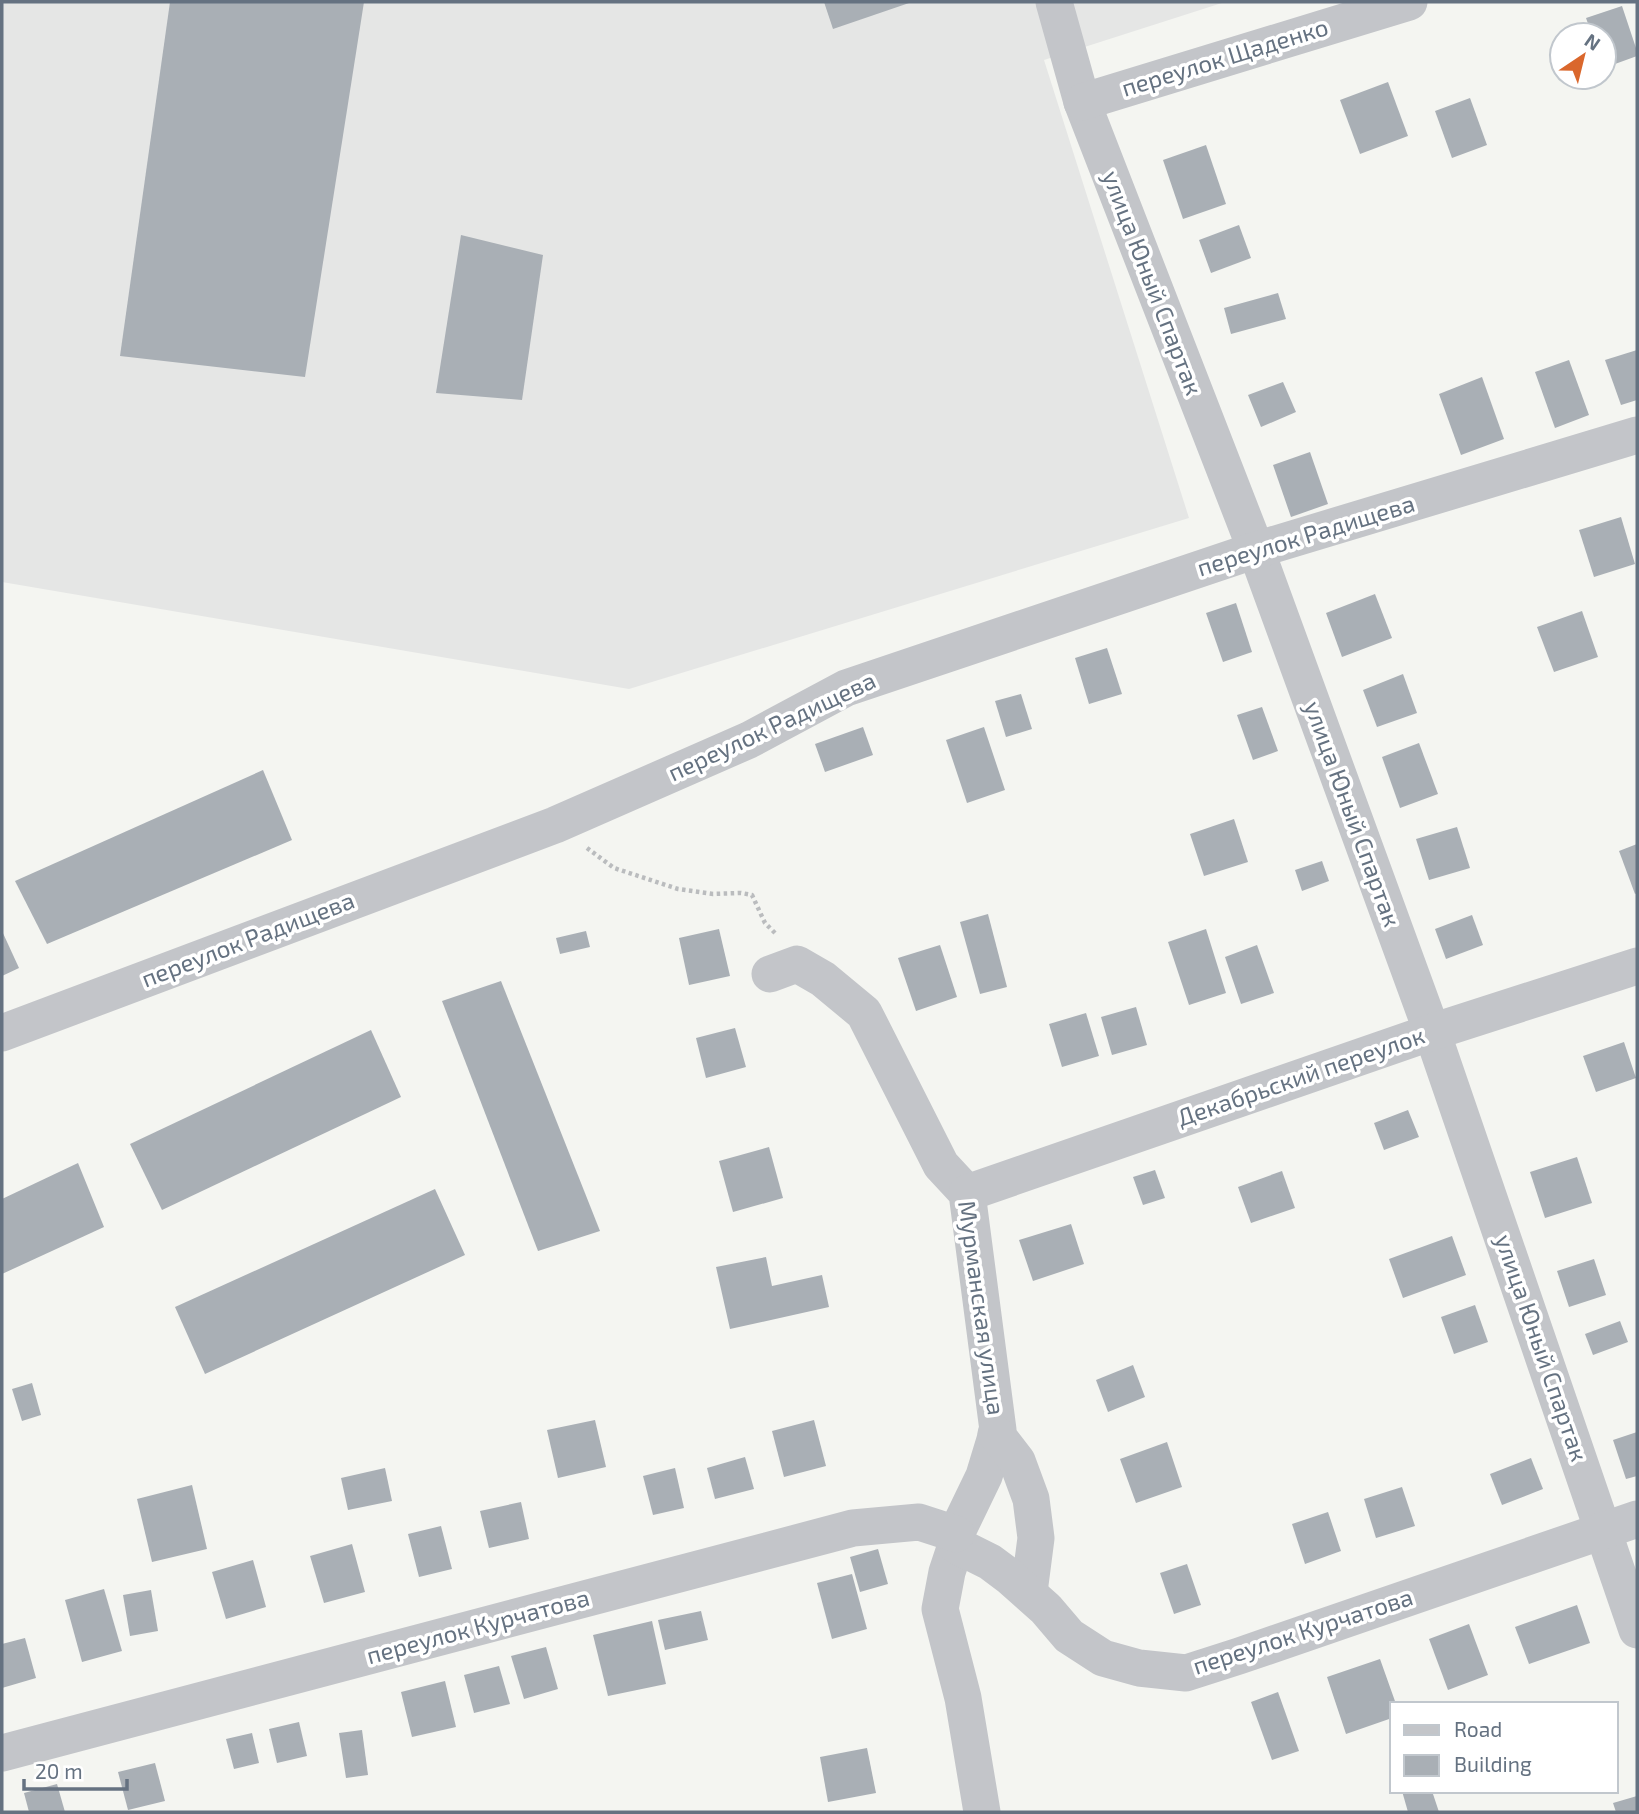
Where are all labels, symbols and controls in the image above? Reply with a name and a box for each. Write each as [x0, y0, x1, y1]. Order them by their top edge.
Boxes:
street label: переулок Щаденко [1118, 11, 1332, 103]
north arrow [1548, 21, 1618, 91]
text: N [1581, 28, 1605, 55]
street label: улица Юный Спартак [1096, 166, 1210, 399]
street label: переулок Радищева [1193, 488, 1418, 582]
street label: переулок Радищева [663, 665, 880, 787]
street label: улица Юный Спартак [1298, 697, 1408, 931]
street label: переулок Радищева [137, 885, 358, 994]
street label: Декабрьский переулок [1173, 1020, 1428, 1133]
street label: Мурманская улица [952, 1199, 1012, 1417]
street label: улица Юный Спартак [1489, 1230, 1595, 1465]
street label: переулок Курчатова [1189, 1581, 1417, 1681]
street label: переулок Курчатова [363, 1582, 593, 1670]
legend [1390, 1702, 1618, 1793]
text: Road [1454, 1716, 1502, 1741]
scale bar [24, 1748, 128, 1792]
text: Building [1454, 1751, 1532, 1776]
text: 20 m [35, 1758, 83, 1783]

